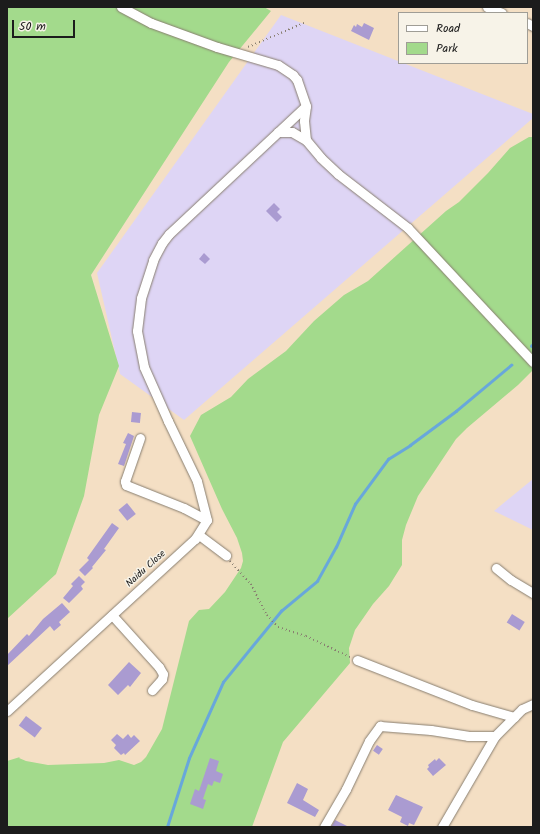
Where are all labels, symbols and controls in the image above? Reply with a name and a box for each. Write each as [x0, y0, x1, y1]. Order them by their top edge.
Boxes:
scale bar [14, 12, 77, 38]
legend [398, 12, 528, 64]
text: 50 m [19, 17, 46, 36]
text: Road [436, 19, 460, 38]
text: Park [436, 39, 458, 58]
street label: Naidu Close [124, 548, 168, 590]

